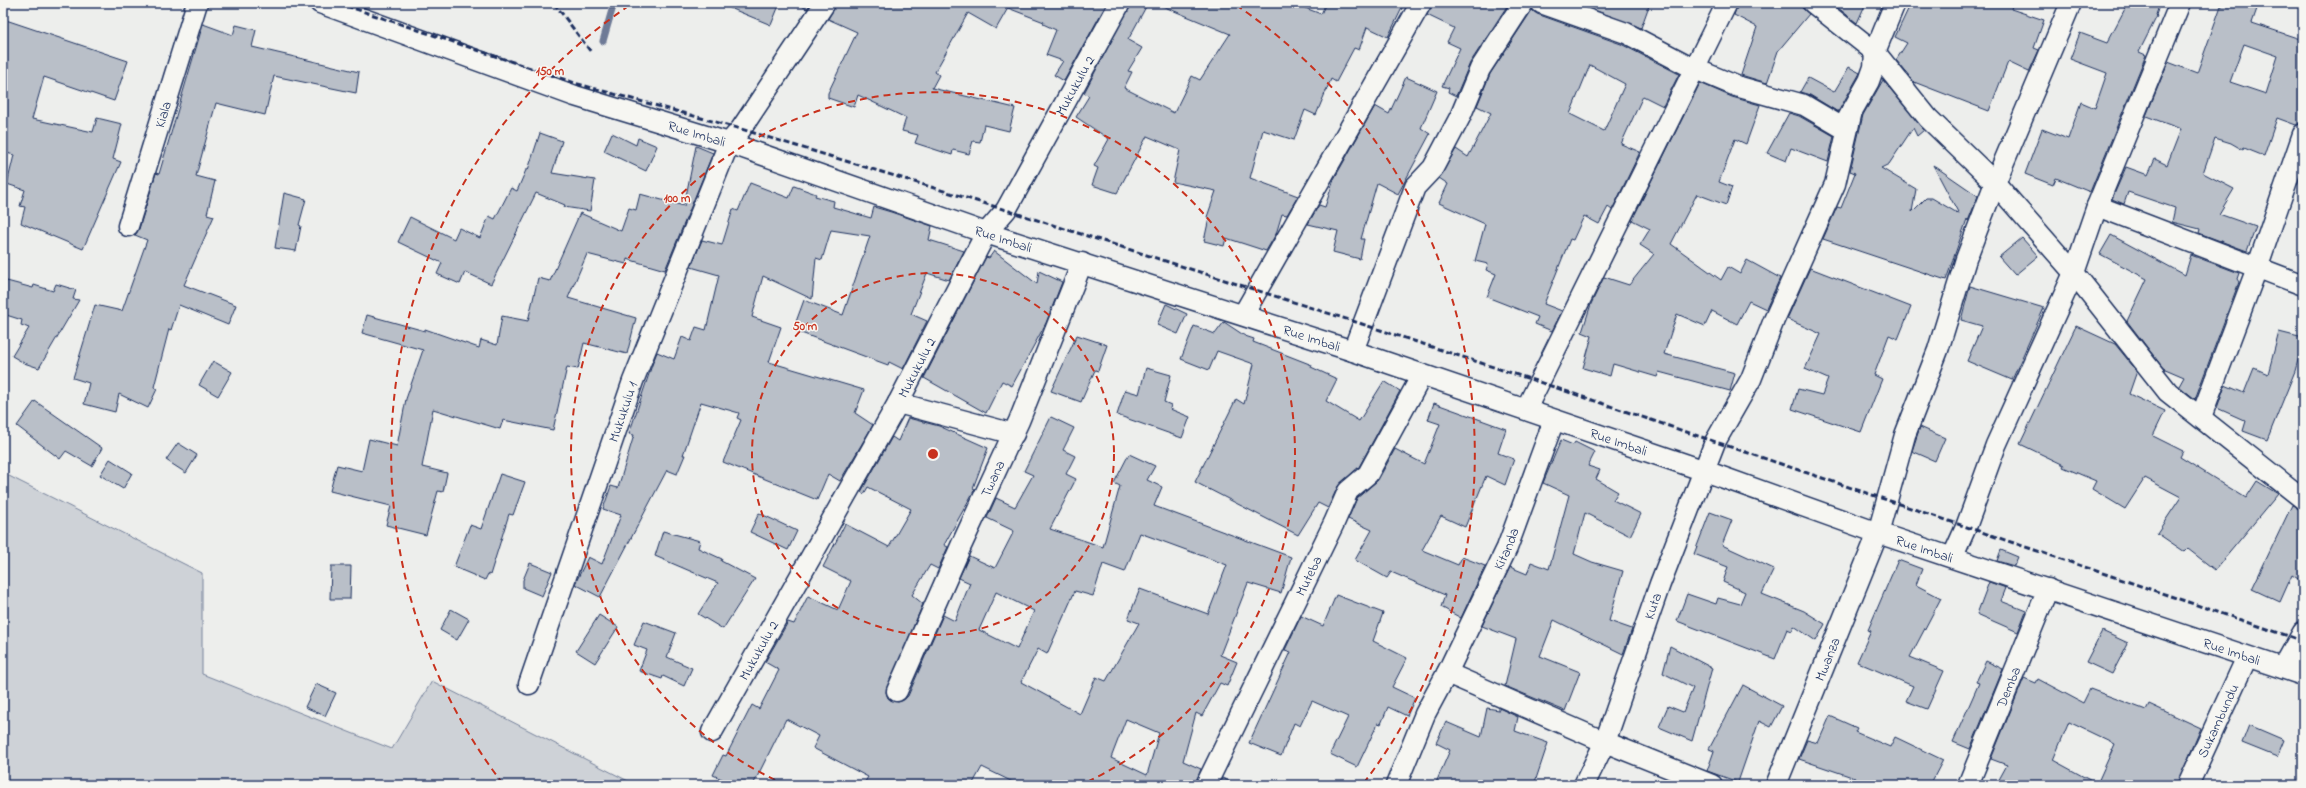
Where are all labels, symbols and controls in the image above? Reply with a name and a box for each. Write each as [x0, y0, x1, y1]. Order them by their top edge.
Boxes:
street label: Mukukulu 2 [1051, 52, 1101, 120]
text: 150 m [536, 63, 565, 81]
street label: Kiala [150, 99, 178, 131]
street label: Rue Imbali [665, 116, 728, 153]
text: 100 m [664, 190, 691, 208]
street label: Rue Imbali [971, 221, 1034, 259]
text: 50 m [793, 318, 818, 336]
street label: Rue Imbali [1280, 320, 1343, 358]
street label: Mukukulu 2 [893, 334, 942, 402]
street label: Mukukulu 1 [604, 378, 644, 445]
street label: Rue Imbali [1587, 423, 1650, 463]
centre of rings [926, 447, 940, 461]
street label: Twana [976, 457, 1011, 501]
street label: Kitanda [1489, 525, 1526, 574]
street label: Rue Imbali [1893, 531, 1956, 569]
street label: Muteba [1291, 553, 1328, 600]
street label: Kuta [1639, 590, 1668, 623]
street label: Mukukulu 2 [734, 617, 785, 685]
street label: Rue Imbali [2200, 633, 2263, 672]
street label: Mwanza [1810, 634, 1847, 685]
street label: Demba [1991, 664, 2027, 712]
street label: Sukambundu [2193, 681, 2245, 762]

